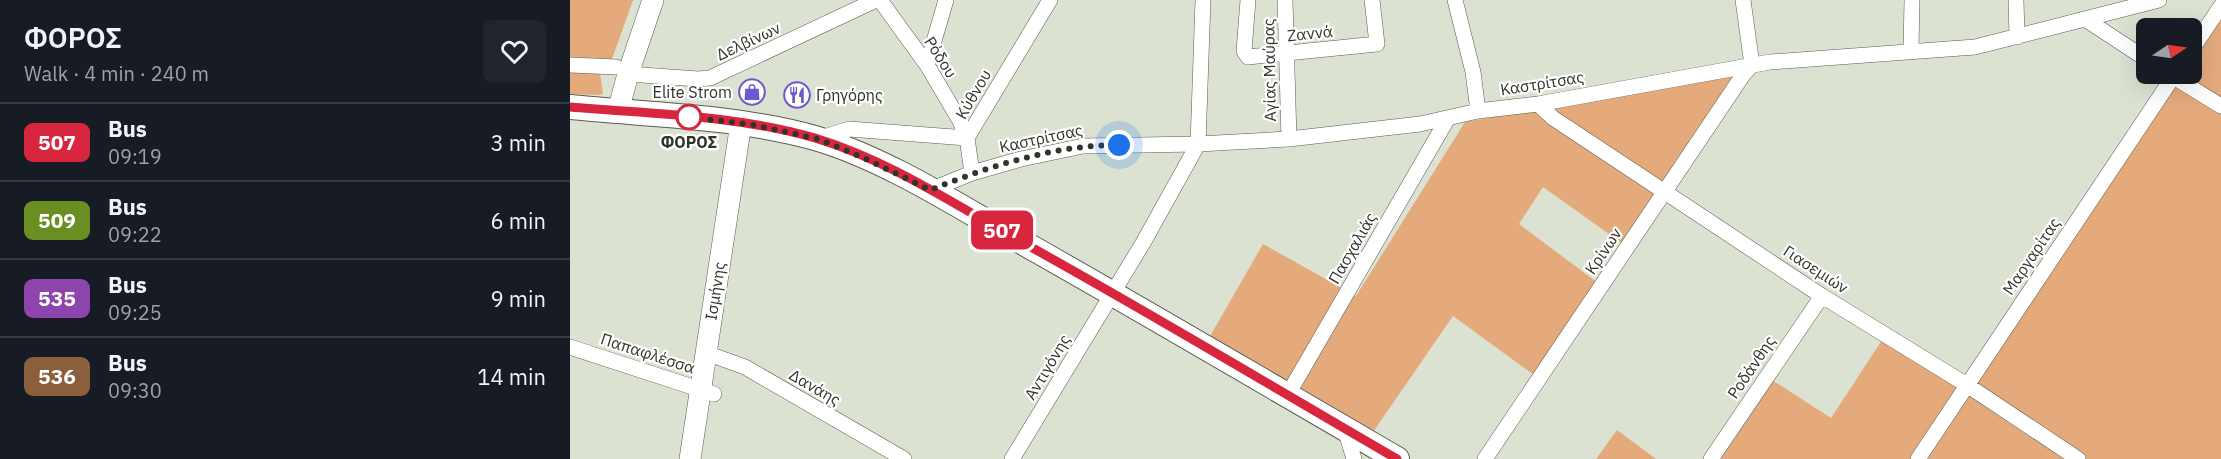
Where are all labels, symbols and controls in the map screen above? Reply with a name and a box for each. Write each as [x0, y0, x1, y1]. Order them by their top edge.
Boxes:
street label: Δελβίνων [713, 17, 783, 65]
street label: Αγίας Μαύρας [1258, 18, 1280, 122]
north arrow [2136, 18, 2202, 84]
map controls [2136, 18, 2202, 84]
text: ΦΟΡΟΣ [24, 19, 122, 56]
button: heart [483, 20, 546, 83]
street label: Ζαννά [1286, 21, 1334, 45]
street label: Ρόδου [920, 33, 962, 81]
text: Walk · 4 min · 240 m [24, 60, 209, 87]
street label: Κύθνου [951, 66, 995, 122]
street label: Καστρίτσας [1499, 66, 1586, 99]
shop icon: Elite Strom [737, 77, 767, 107]
restaurant icon: Γρηγόρης [782, 80, 812, 110]
place label: Elite Strom [653, 82, 732, 102]
place label: Γρηγόρης [816, 85, 883, 105]
marker: ΦΟΡΟΣ [676, 104, 702, 130]
text: Bus [108, 114, 147, 143]
street label: Καστρίτσας [998, 119, 1085, 157]
text: 507 [38, 128, 76, 156]
text: 3 min [490, 128, 546, 157]
your location [1104, 130, 1134, 160]
place label: ΦΟΡΟΣ [661, 132, 717, 152]
text: 09:19 [108, 143, 162, 170]
text: Bus [108, 192, 147, 221]
text: 509 [38, 206, 76, 234]
text: 6 min [490, 206, 546, 235]
street label: Πασχαλιάς [1324, 209, 1381, 287]
line badge: 507 [968, 210, 1036, 250]
street label: Μαργαρίτας [1998, 213, 2064, 298]
text: 507 [983, 216, 1021, 244]
text: 09:22 [108, 221, 162, 248]
street label: Κρίνων [1580, 224, 1626, 278]
street label: Γιασεμιών [1780, 241, 1852, 297]
street label: Ισμήνης [701, 260, 730, 322]
text: Bus [108, 270, 147, 299]
text: 535 [38, 284, 76, 312]
text: 9 min [490, 284, 546, 313]
text: 09:25 [108, 299, 162, 326]
street label: Παπαφλέσσα [598, 328, 698, 378]
street label: Αντιγόνης [1020, 331, 1074, 403]
street label: Ροδάνθης [1723, 331, 1779, 402]
text: Bus [108, 348, 147, 377]
text: 536 [38, 362, 76, 390]
text: 14 min [477, 362, 546, 391]
street label: Δανάης [786, 364, 844, 410]
text: 09:30 [108, 377, 162, 404]

